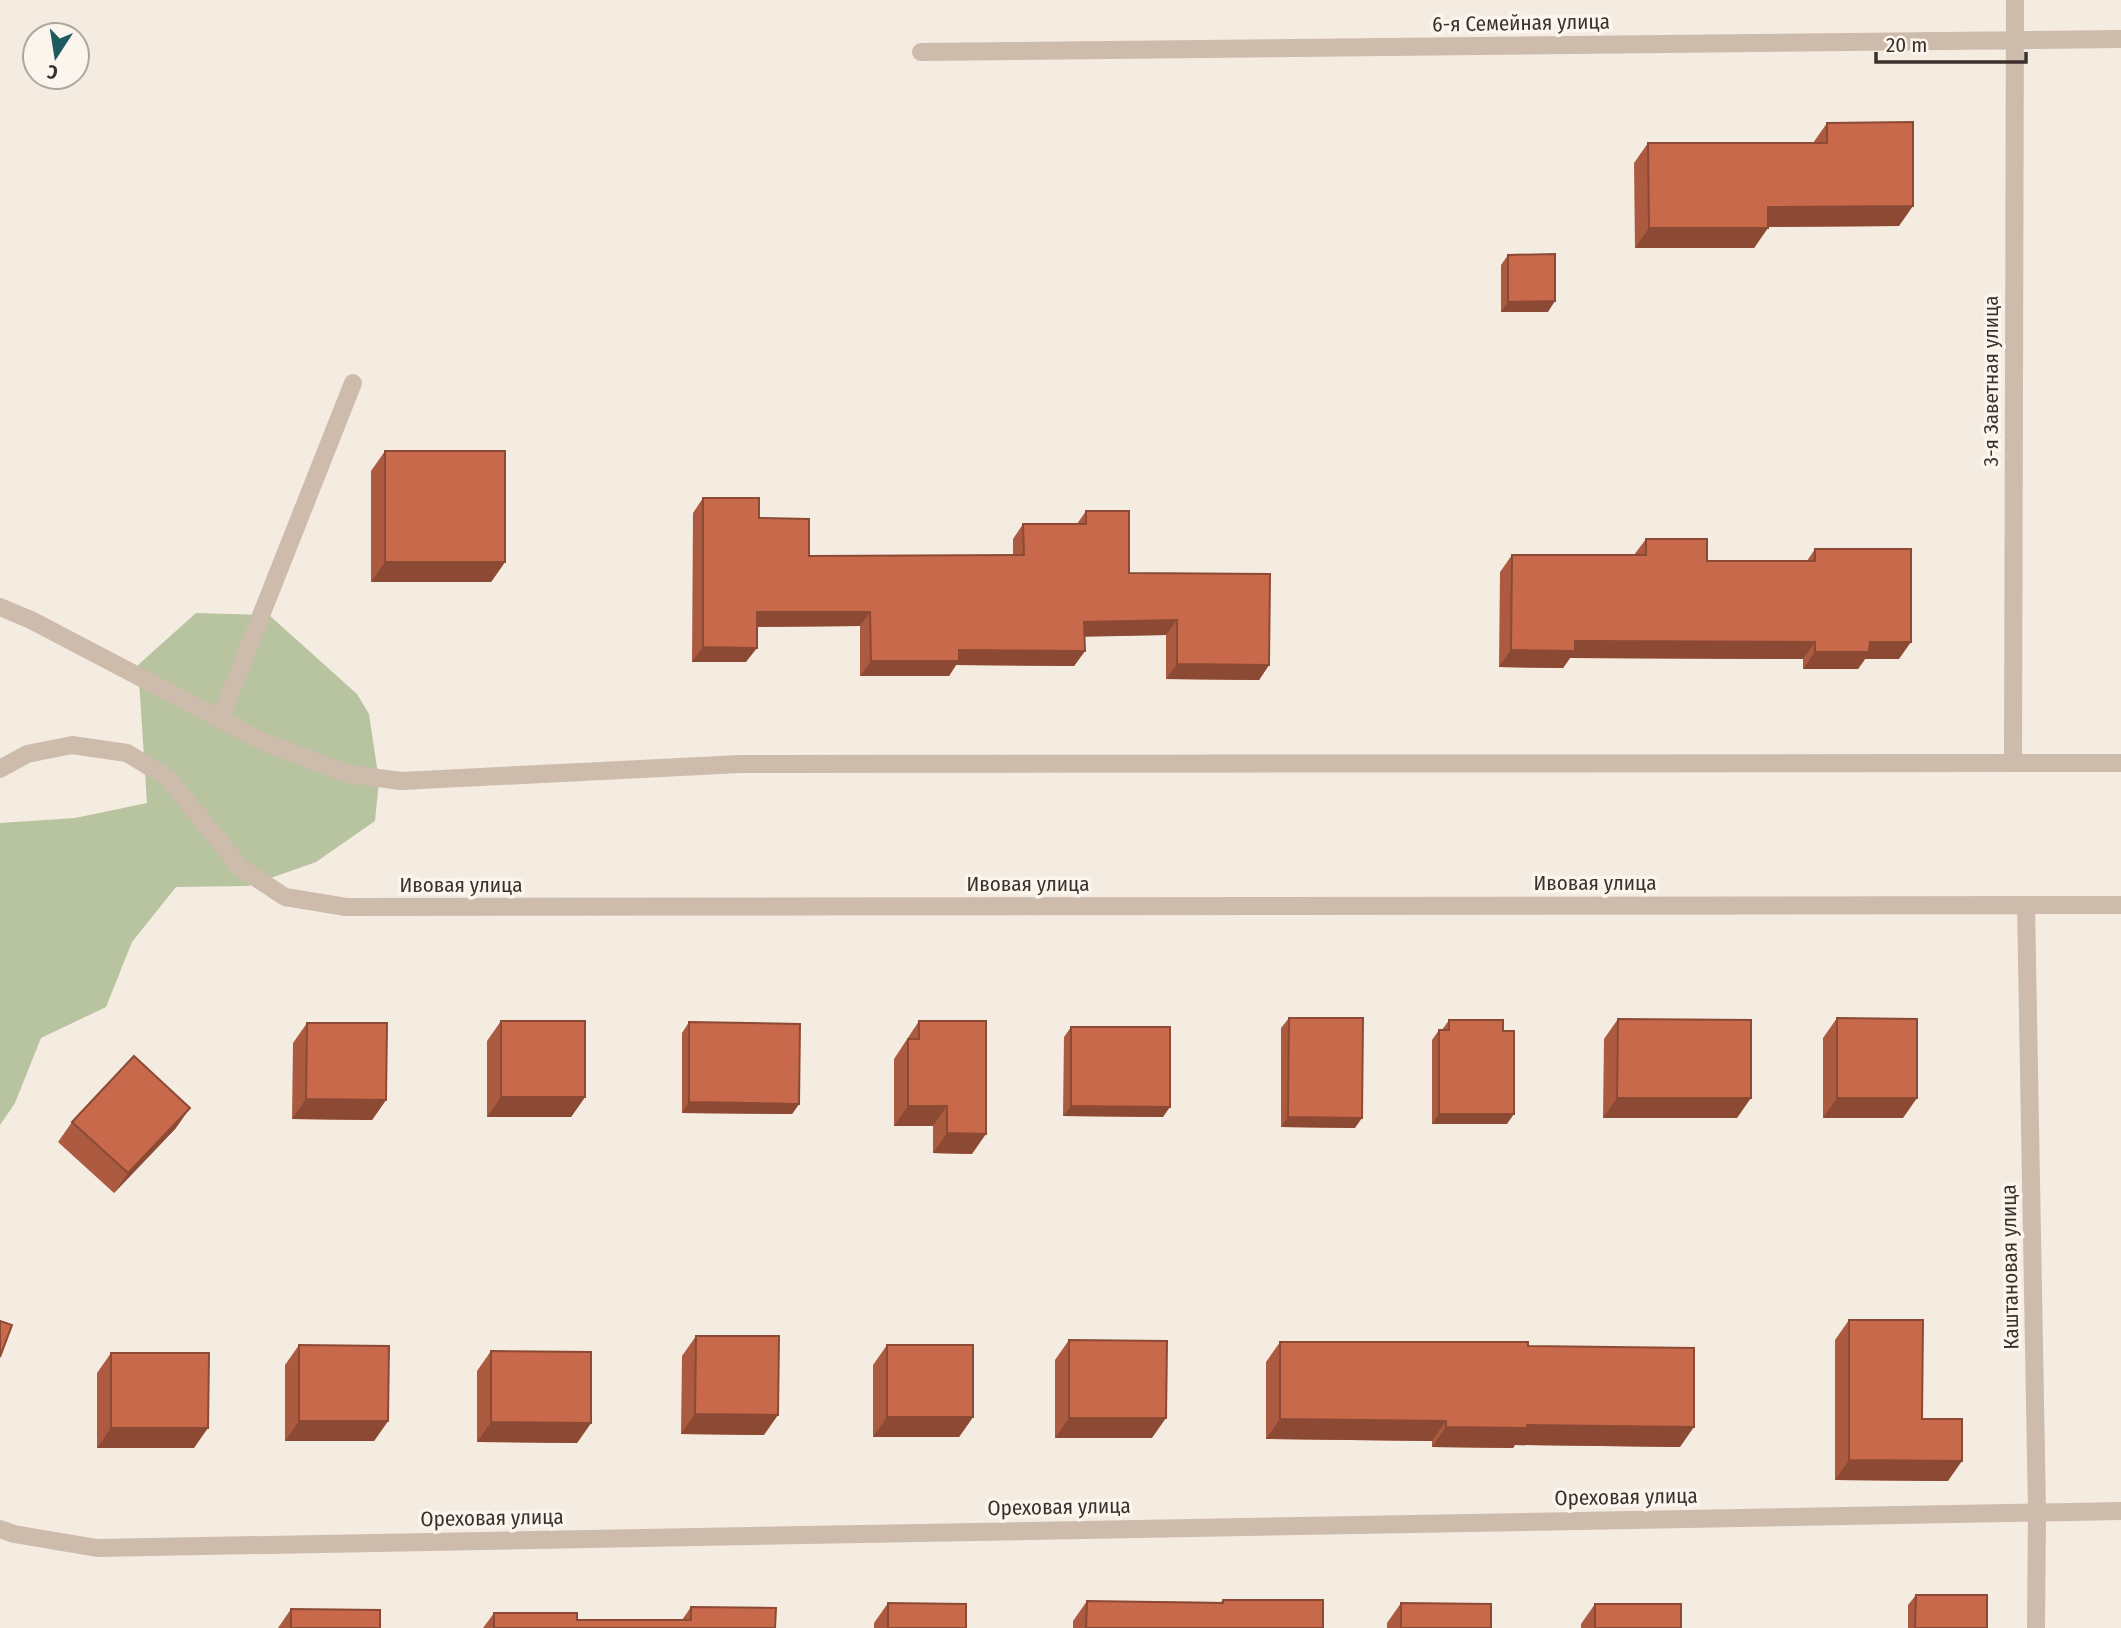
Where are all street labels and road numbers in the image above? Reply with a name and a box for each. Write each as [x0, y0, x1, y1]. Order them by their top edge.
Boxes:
street label: 6-я Семейная улица [1432, 8, 1610, 38]
street label: 3-я Заветная улица [1978, 296, 2004, 466]
street label: Ивовая улица [1534, 870, 1656, 896]
street label: Ивовая улица [967, 871, 1089, 897]
street label: Ивовая улица [400, 872, 522, 898]
street label: Каштановая улица [1996, 1184, 2024, 1350]
street label: Ореховая улица [1554, 1483, 1698, 1511]
street label: Ореховая улица [987, 1493, 1131, 1521]
street label: Ореховая улица [420, 1504, 564, 1532]

